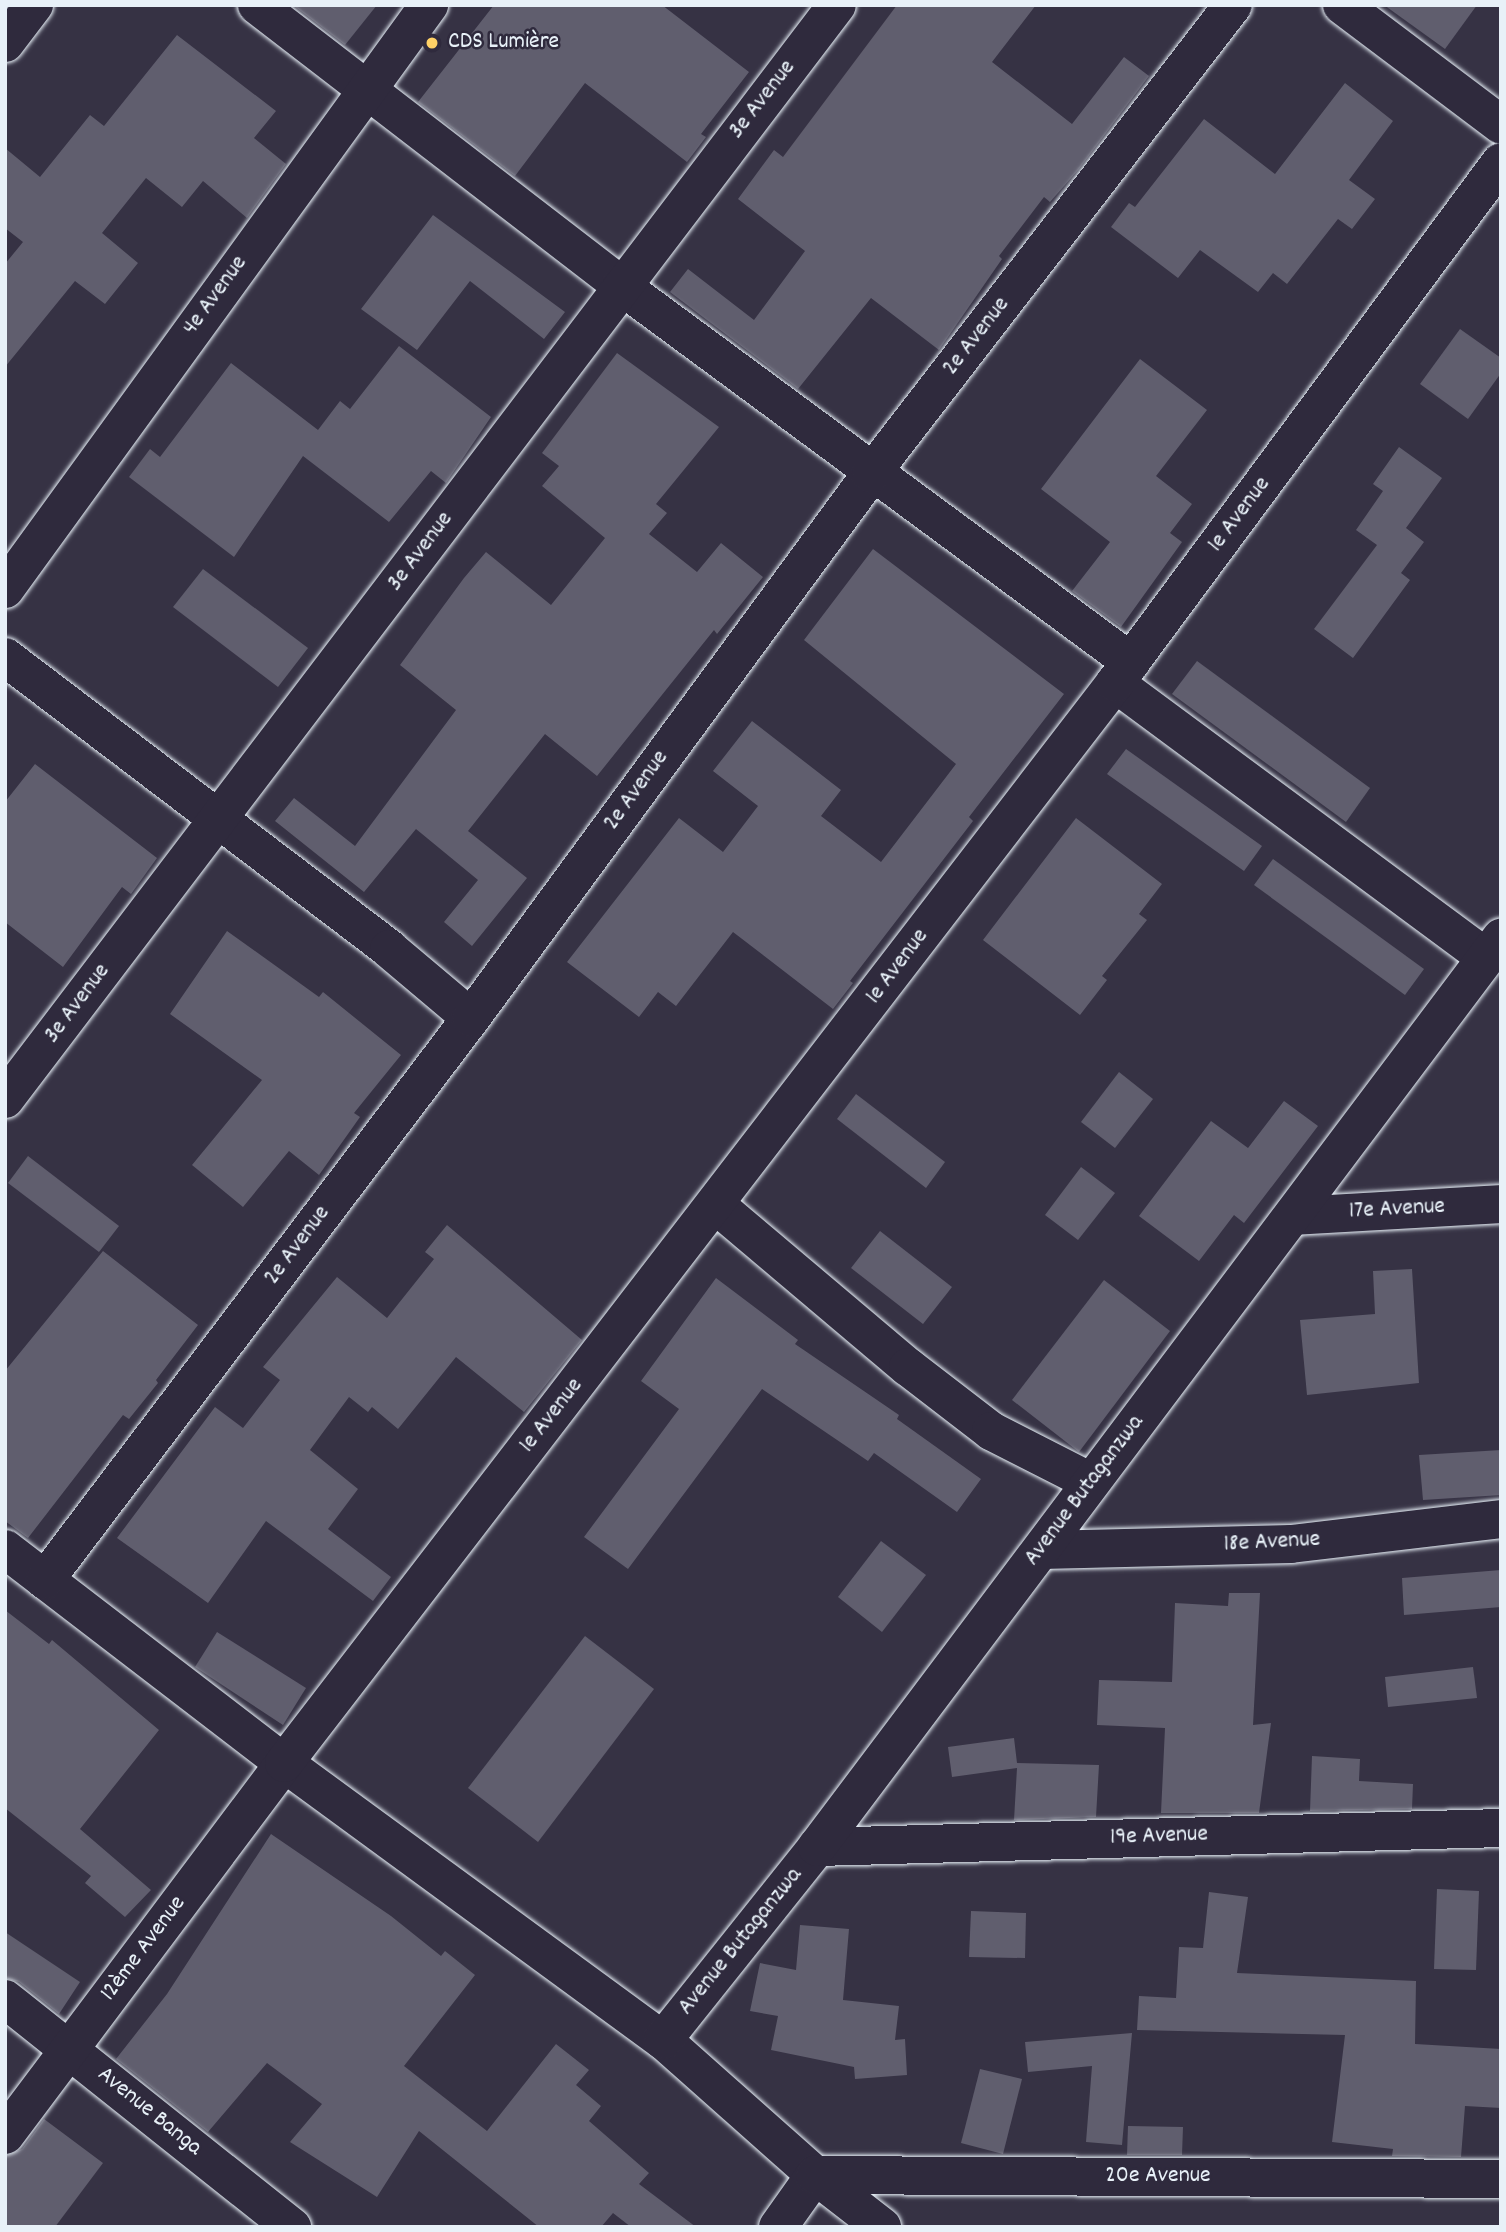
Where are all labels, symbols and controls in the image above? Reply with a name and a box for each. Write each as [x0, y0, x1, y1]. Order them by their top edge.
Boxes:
place label: CDS Lumière [448, 29, 559, 57]
marker: CDS Lumière [422, 33, 442, 53]
street label: 3e Avenue [723, 55, 803, 145]
street label: 4e Avenue [177, 250, 255, 342]
street label: 2e Avenue [937, 292, 1017, 382]
street label: 1e Avenue [1202, 472, 1278, 558]
street label: 3e Avenue [382, 506, 460, 598]
street label: 2e Avenue [598, 745, 676, 837]
street label: 1e Avenue [860, 924, 936, 1010]
street label: 3e Avenue [39, 958, 117, 1050]
street label: 17e Avenue [1348, 1193, 1446, 1227]
street label: 2e Avenue [259, 1201, 337, 1291]
street label: 1e Avenue [514, 1373, 590, 1459]
street label: Avenue Butaganzwa [1019, 1410, 1151, 1572]
street label: 18e Avenue [1223, 1526, 1321, 1560]
street label: 19e Avenue [1110, 1821, 1208, 1853]
street label: Avenue Butaganzwa [673, 1862, 809, 2022]
street label: 12ème Avenue [95, 1891, 193, 2007]
street label: Avenue Banga [91, 2061, 207, 2163]
street label: 20e Avenue [1105, 2163, 1211, 2191]

